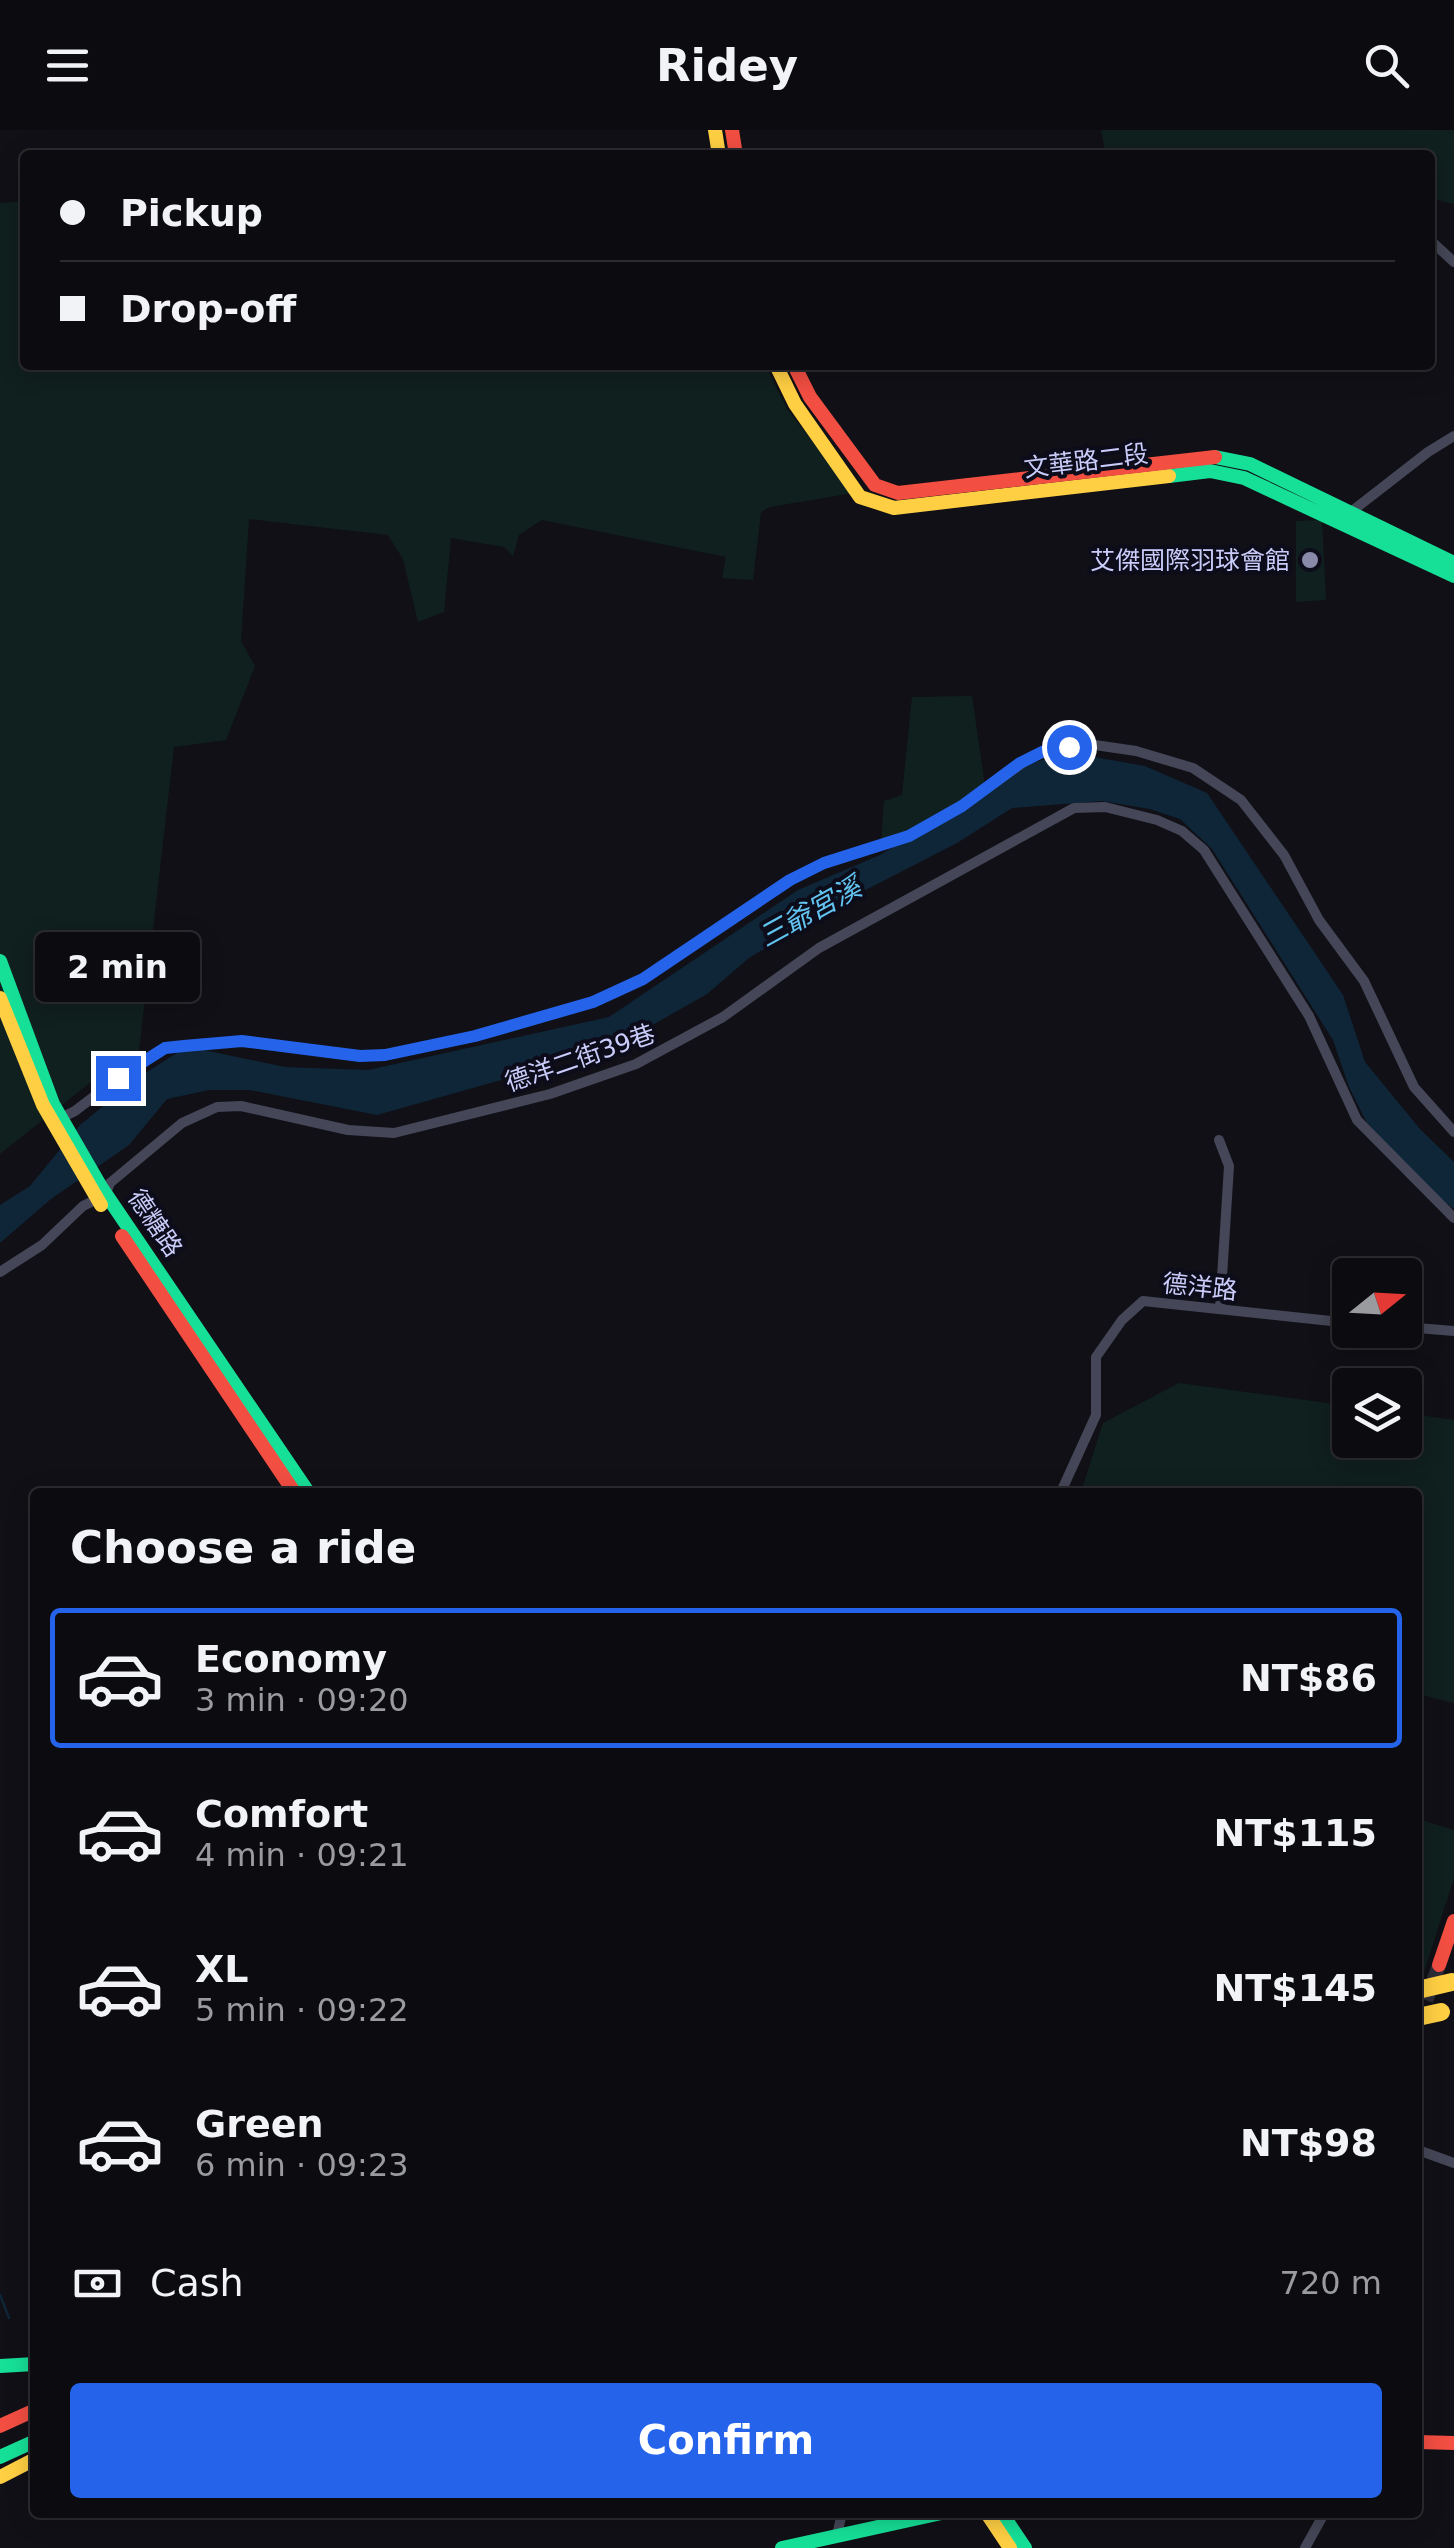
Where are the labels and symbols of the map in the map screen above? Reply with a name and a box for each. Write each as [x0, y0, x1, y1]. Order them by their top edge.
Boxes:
street label: 文華路二段 [1022, 439, 1150, 483]
place label: 艾傑國際羽球會館 [1090, 546, 1290, 575]
marker: 艾傑國際羽球會館 [1299, 549, 1321, 571]
route start [1047, 725, 1092, 770]
water label: 三爺宮溪 [753, 868, 870, 954]
callout: 2 min [36, 933, 200, 1003]
street label: 德洋二街39巷 [501, 1019, 659, 1097]
route end [96, 1056, 141, 1101]
street label: 德糖路 [122, 1184, 188, 1262]
north arrow [1332, 1258, 1422, 1348]
street label: 德洋路 [1161, 1269, 1239, 1305]

